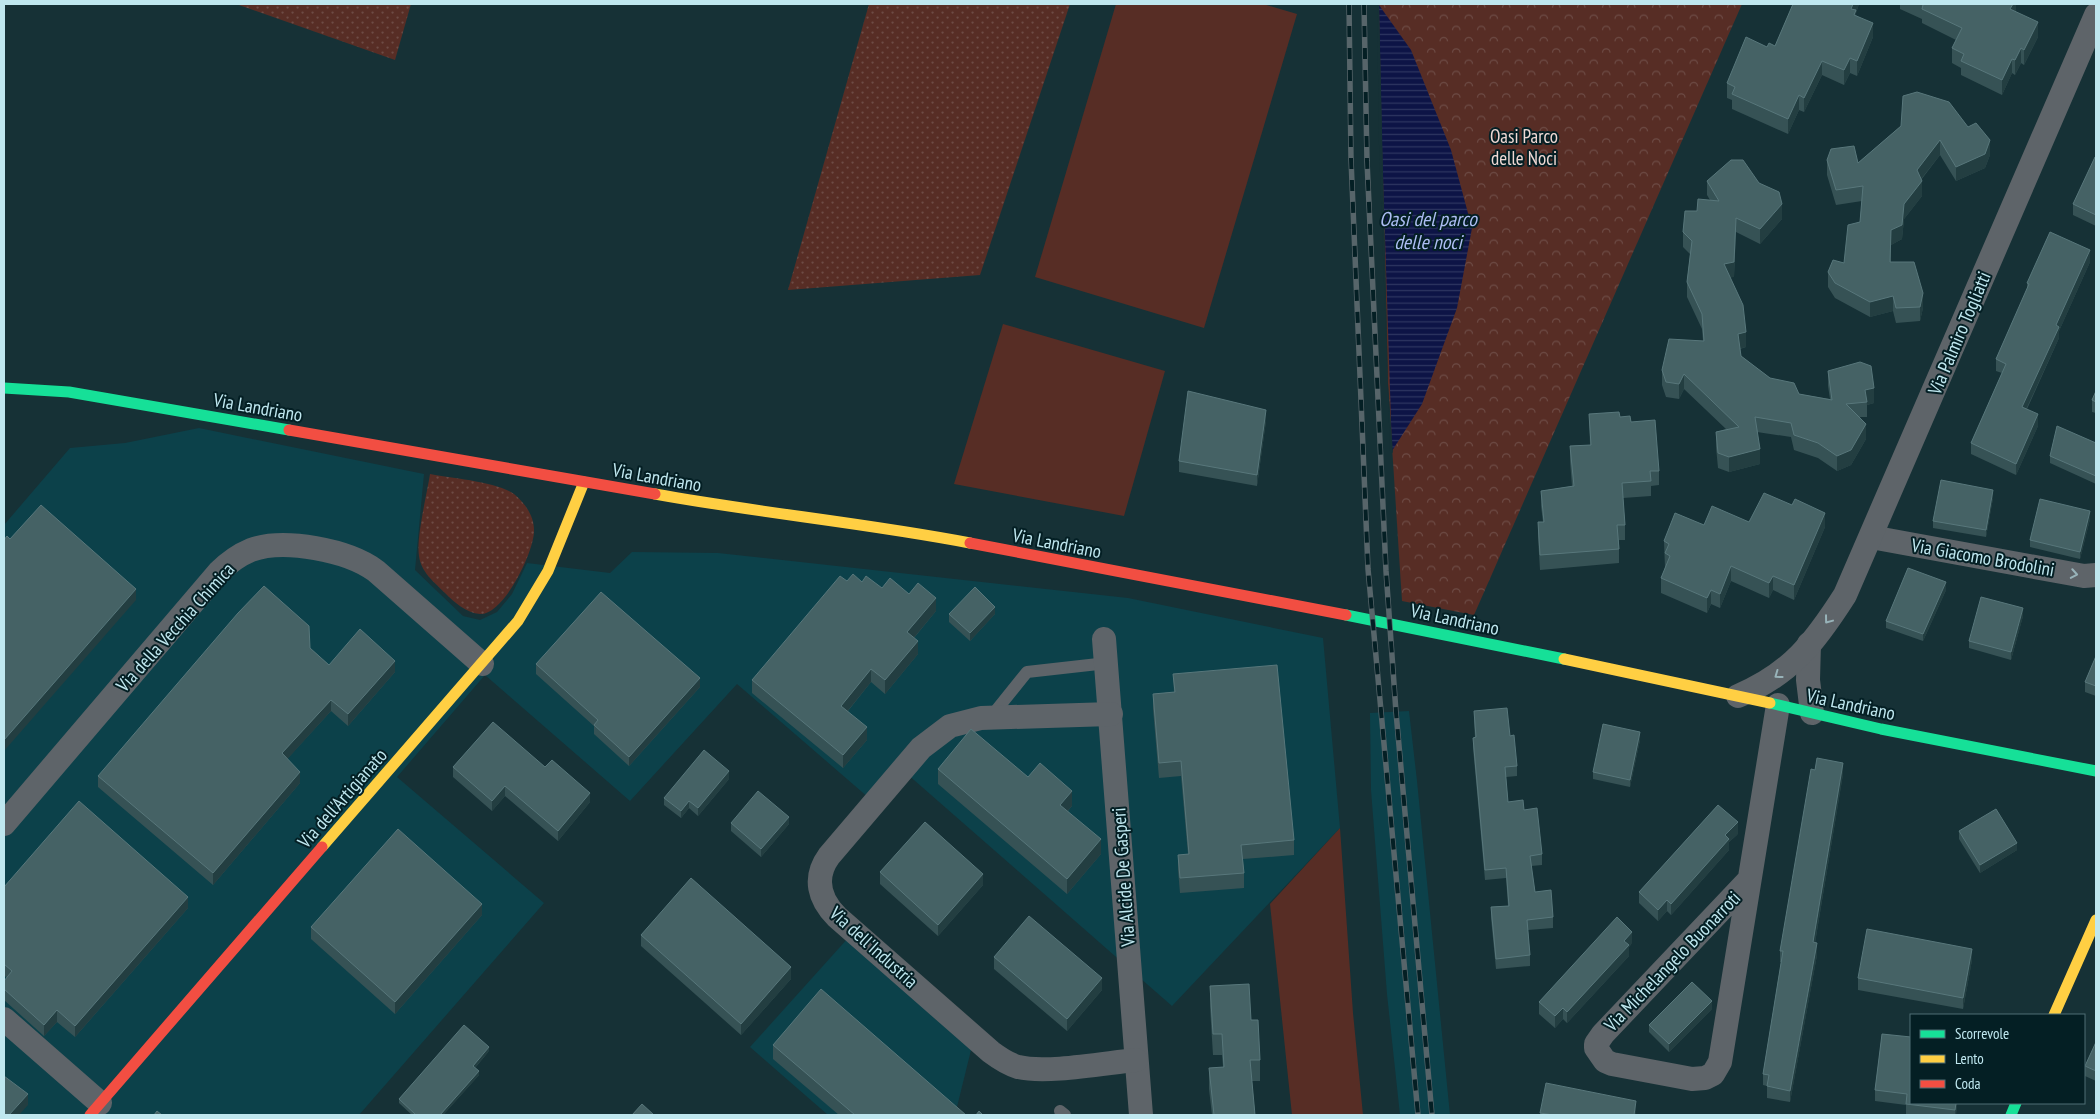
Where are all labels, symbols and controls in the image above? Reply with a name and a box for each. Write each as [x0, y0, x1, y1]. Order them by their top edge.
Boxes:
park label: Oasi Parco delle Noci [1490, 124, 1558, 170]
water label: Oasi del parco delle noci [1379, 206, 1478, 255]
street label: Via Palmiro Togliatti [1922, 268, 1996, 399]
street label: Via Landriano [211, 387, 304, 427]
street label: Via Landriano [610, 457, 703, 497]
street label: Via Landriano [1010, 522, 1103, 563]
street label: Via Giacomo Brodolini [1909, 532, 2056, 581]
street label: Via della Vecchia Chimica [110, 557, 239, 697]
one-way arrow [2069, 568, 2078, 578]
street label: Via Landriano [1408, 598, 1501, 640]
one-way arrow [1825, 614, 1834, 624]
one-way arrow [1774, 669, 1784, 678]
street label: Via Landriano [1804, 683, 1897, 725]
street label: Via dell'Artigianato [292, 743, 392, 853]
street label: Via Alcide De Gasperi [1106, 807, 1140, 948]
street label: Via Michelangelo Buonarroti [1598, 886, 1745, 1037]
street label: Via dell'Industria [824, 900, 923, 993]
legend [1910, 1014, 2085, 1104]
text: Scorrevole [1955, 1024, 2009, 1043]
text: Lento [1955, 1049, 1984, 1068]
text: Coda [1955, 1074, 1980, 1093]

